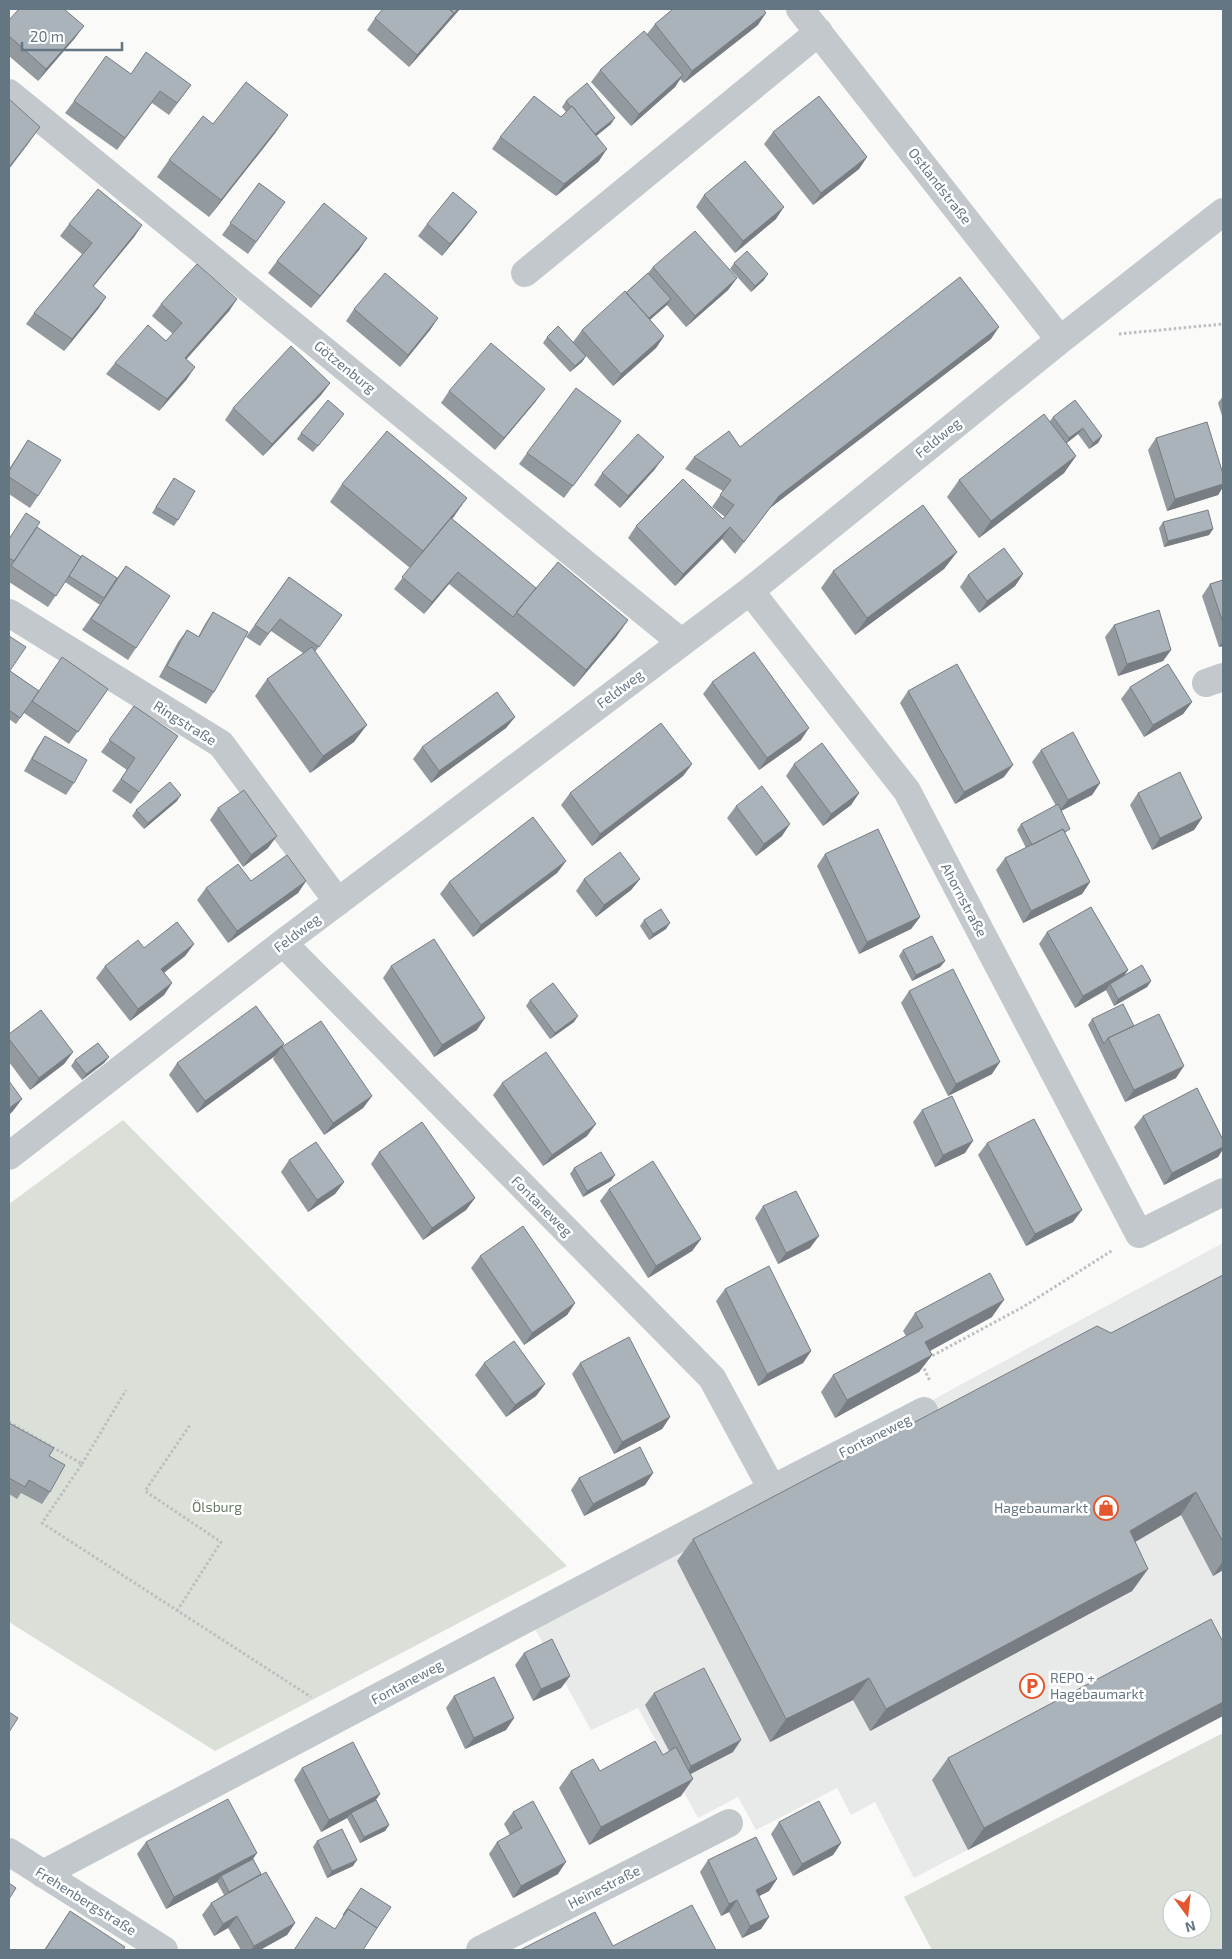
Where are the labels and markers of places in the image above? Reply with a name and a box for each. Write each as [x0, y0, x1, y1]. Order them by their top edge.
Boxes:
shop icon: Hagebaumarkt [1093, 1495, 1119, 1521]
place label: Hagebaumarkt [994, 1499, 1088, 1516]
place label: REPO + Hagebaumarkt [1050, 1669, 1144, 1702]
parking icon: REPO + Hagebaumarkt [1019, 1673, 1045, 1699]

